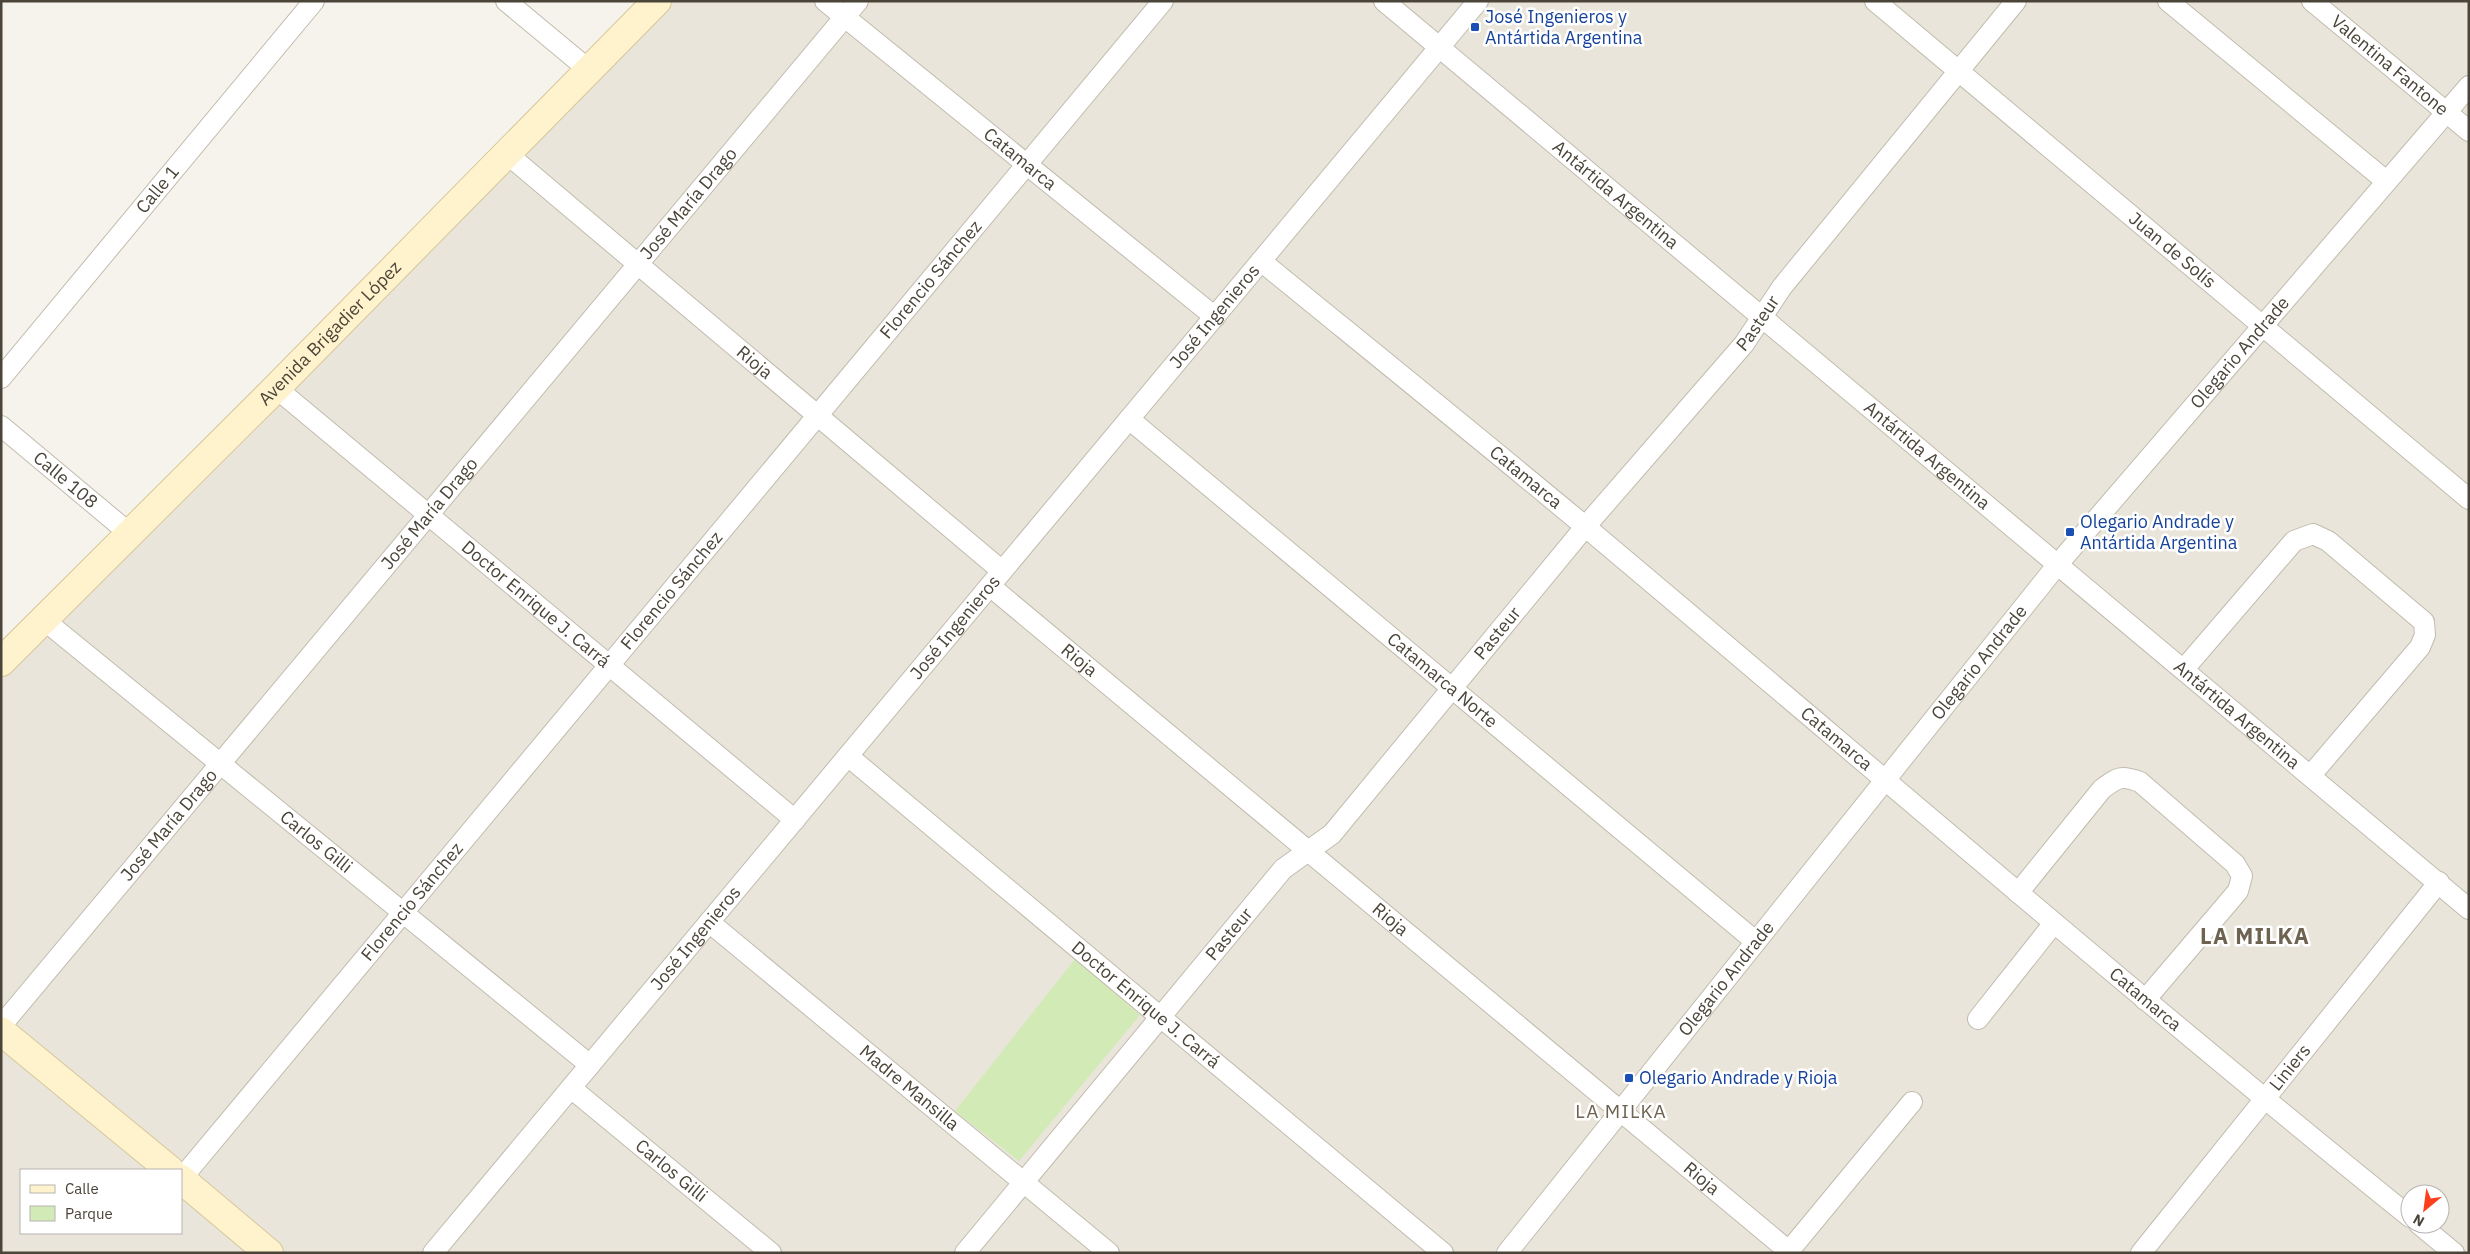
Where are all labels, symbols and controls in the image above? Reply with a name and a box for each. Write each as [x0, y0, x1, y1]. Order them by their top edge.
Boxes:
place label: José Ingenieros y Antártida Argentina [1485, 5, 1643, 49]
street label: Valentina Fantone [2327, 10, 2454, 120]
marker: José Ingenieros y Antártida Argentina [1469, 21, 1481, 33]
street label: Catamarca [979, 122, 1062, 195]
street label: Antártida Argentina [1548, 135, 1684, 254]
street label: José María Drago [635, 142, 742, 264]
street label: Calle 1 [131, 160, 184, 218]
street label: Juan de Solís [2124, 207, 2221, 293]
street label: Florencio Sánchez [874, 215, 986, 343]
street label: Avenida Brigadier López [253, 256, 406, 410]
street label: José Ingenieros [1164, 259, 1265, 373]
street label: Pasteur [1731, 290, 1784, 356]
street label: Olegario Andrade [2185, 291, 2294, 413]
street label: Rioja [732, 340, 778, 384]
street label: Antártida Argentina [1859, 396, 1995, 515]
street label: Catamarca [1485, 440, 1567, 514]
street label: Calle 108 [29, 446, 103, 513]
street label: José María Drago [376, 452, 483, 574]
place label: Olegario Andrade y Antártida Argentina [2080, 510, 2238, 554]
street label: Florencio Sánchez [615, 526, 727, 654]
marker: Olegario Andrade y Antártida Argentina [2064, 526, 2076, 538]
street label: Doctor Enrique J. Carrá [457, 535, 615, 673]
street label: José Ingenieros [905, 570, 1005, 684]
street label: Olegario Andrade [1926, 600, 2032, 724]
street label: Pasteur [1469, 601, 1526, 664]
street label: Catamarca Norte [1383, 627, 1503, 733]
street label: Rioja [1057, 638, 1103, 682]
street label: Antártida Argentina [2169, 655, 2305, 774]
street label: Catamarca [1796, 701, 1878, 776]
street label: José María Drago [115, 764, 222, 885]
street label: Carlos Gilli [276, 805, 357, 878]
street label: Florencio Sánchez [356, 837, 468, 965]
street label: José Ingenieros [645, 881, 745, 995]
street label: Rioja [1368, 897, 1414, 941]
street label: Pasteur [1200, 902, 1258, 965]
street label: Olegario Andrade [1673, 916, 1779, 1041]
district label: LA MILKA [2200, 921, 2310, 950]
street label: Doctor Enrique J. Carrá [1067, 936, 1225, 1073]
street label: Catamarca [2105, 962, 2187, 1036]
street label: Madre Mansilla [855, 1039, 964, 1136]
street label: Liniers [2264, 1039, 2315, 1095]
place label: Olegario Andrade y Rioja [1639, 1066, 1838, 1089]
marker: Olegario Andrade y Rioja [1623, 1072, 1635, 1084]
district label: LA MILKA [1575, 1099, 1667, 1123]
street label: Carlos Gilli [631, 1134, 712, 1207]
street label: Rioja [1679, 1156, 1725, 1200]
legend [20, 1169, 182, 1234]
text: Calle [65, 1179, 99, 1198]
north arrow [2400, 1184, 2450, 1234]
text: Parque [65, 1204, 113, 1223]
text: N [2410, 1210, 2427, 1231]

